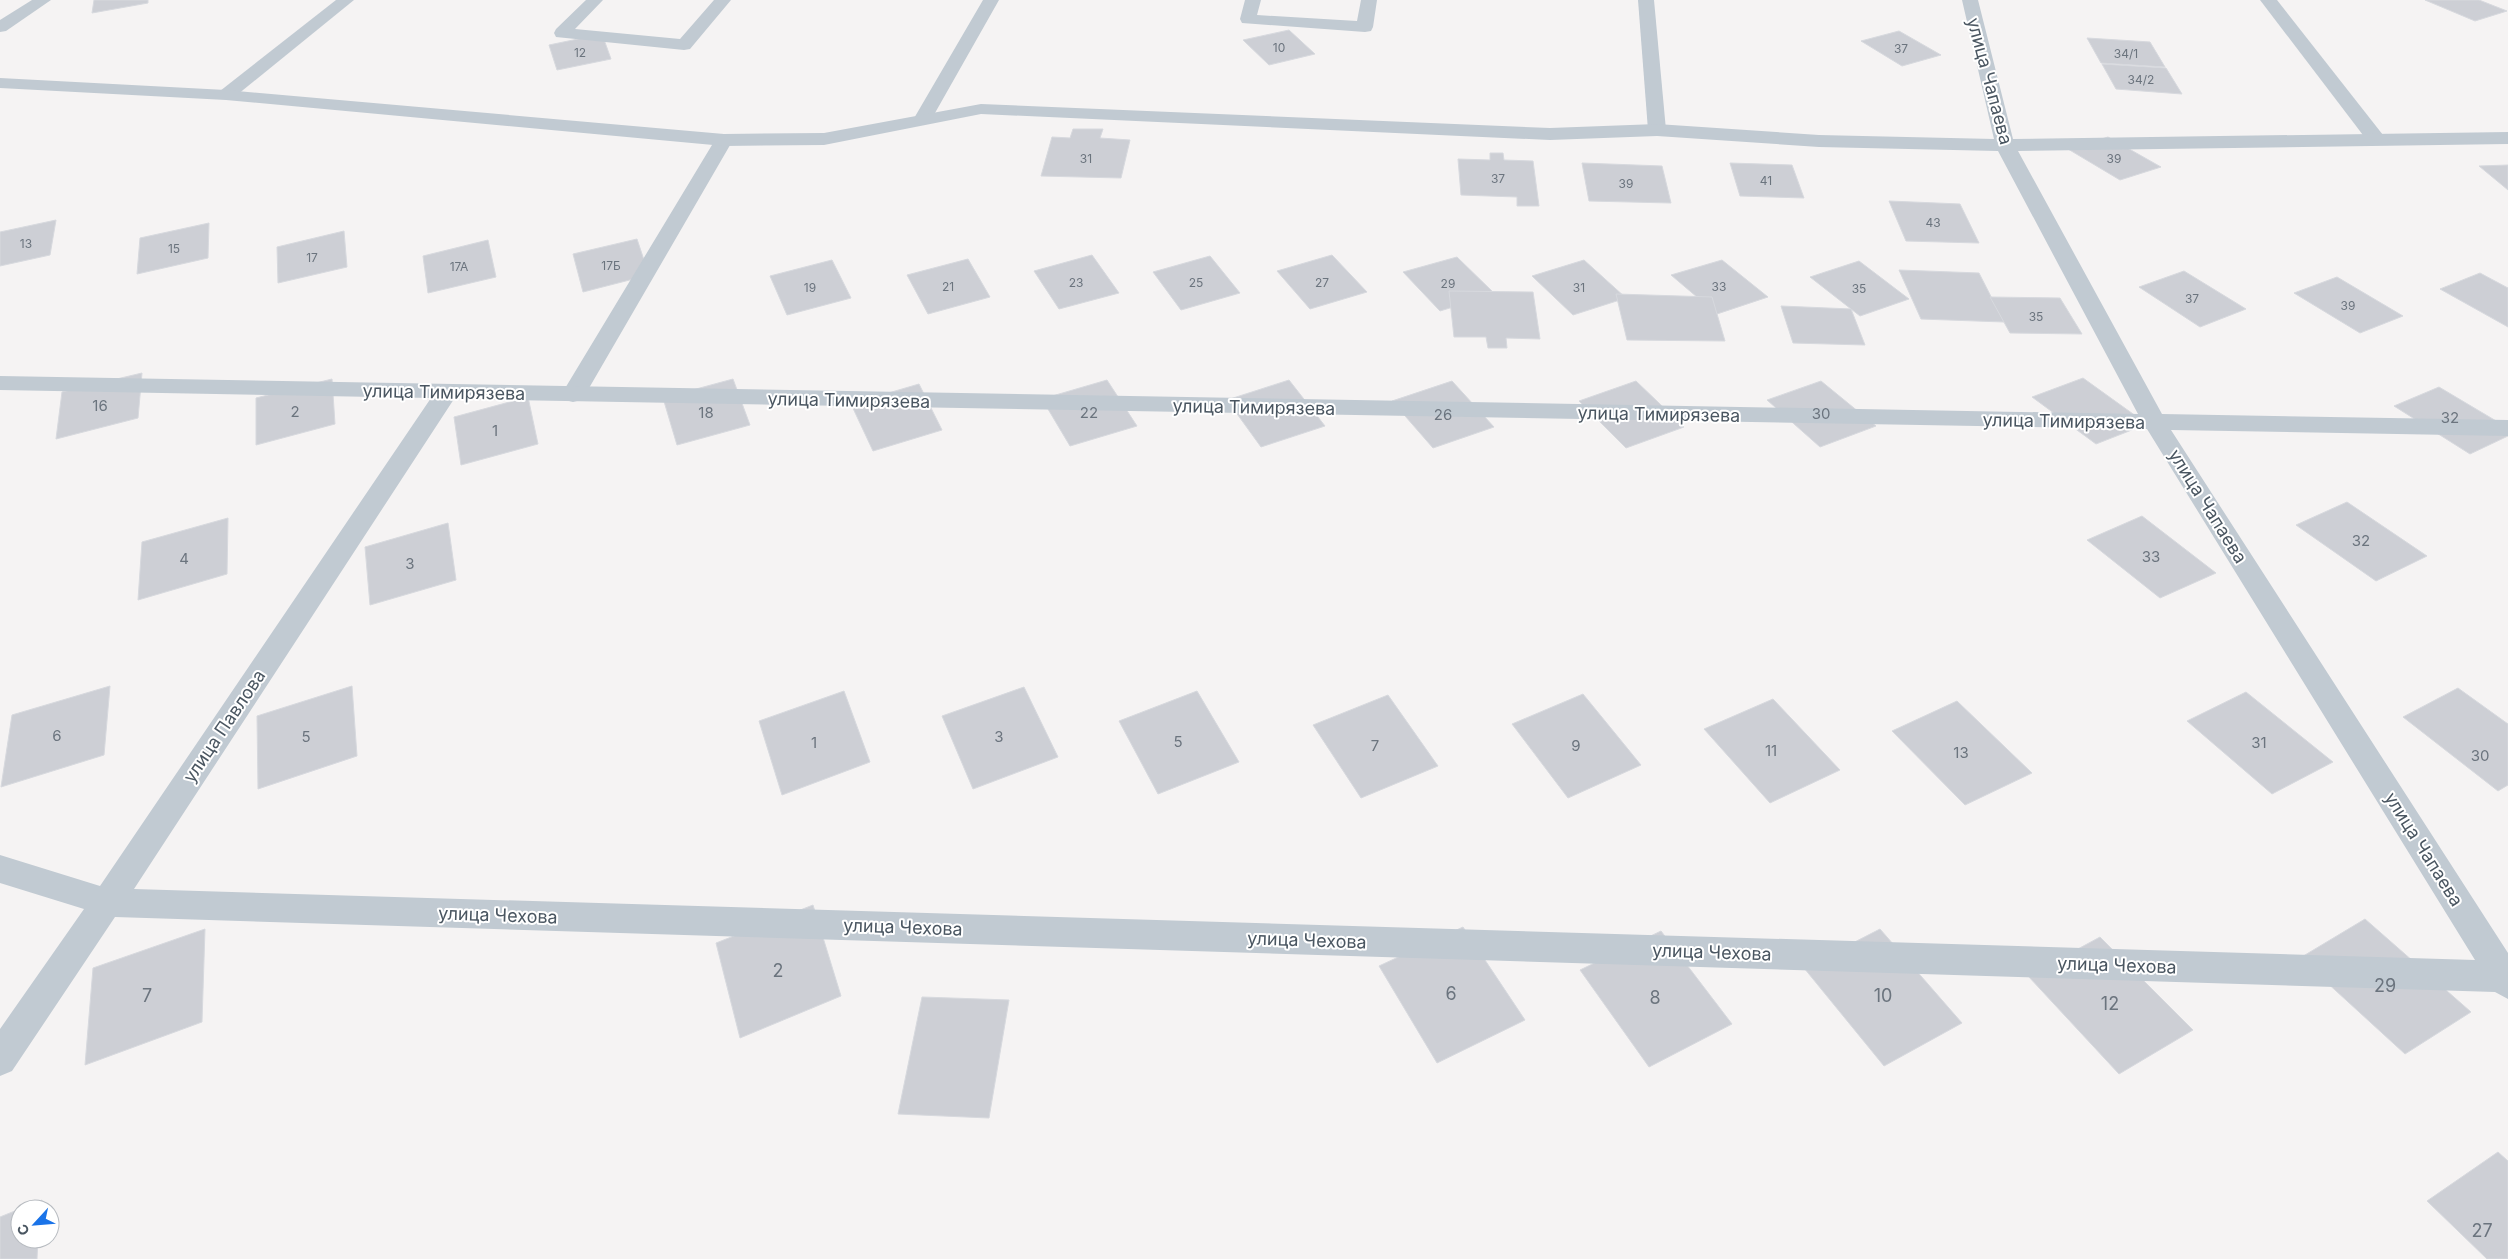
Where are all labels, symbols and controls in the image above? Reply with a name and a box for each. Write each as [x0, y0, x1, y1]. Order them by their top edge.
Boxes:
street label: улица Чапаева [1963, 15, 2017, 147]
house number: 10 [1273, 40, 1285, 55]
house number: 37 [1894, 41, 1908, 56]
house number: 12 [574, 45, 586, 60]
house number: 34/1 [2114, 46, 2138, 61]
house number: 34/2 [2128, 72, 2154, 87]
house number: 31 [1080, 151, 1092, 166]
house number: 39 [2107, 151, 2121, 166]
house number: 37 [1491, 171, 1505, 186]
house number: 41 [1760, 173, 1772, 188]
house number: 39 [1619, 176, 1633, 191]
house number: 43 [1925, 215, 1941, 230]
house number: 13 [20, 236, 32, 251]
house number: 15 [168, 241, 180, 256]
house number: 17 [306, 250, 318, 265]
house number: 17Б [601, 258, 621, 273]
house number: 17А [450, 259, 468, 274]
house number: 23 [1069, 275, 1083, 290]
house number: 25 [1189, 275, 1203, 290]
house number: 27 [1315, 275, 1329, 290]
house number: 29 [1441, 276, 1455, 291]
house number: 21 [942, 279, 954, 294]
house number: 33 [1712, 279, 1726, 294]
house number: 19 [804, 280, 816, 295]
house number: 31 [1573, 280, 1585, 295]
house number: 35 [1852, 281, 1866, 296]
house number: 37 [2185, 291, 2199, 306]
house number: 39 [2341, 298, 2355, 313]
house number: 35 [2029, 309, 2043, 324]
street label: улица Тимирязева [363, 380, 525, 404]
street label: улица Тимирязева [768, 388, 930, 412]
street label: улица Тимирязева [1173, 395, 1335, 419]
house number: 16 [92, 396, 108, 415]
house number: 2 [290, 402, 300, 421]
street label: улица Тимирязева [1578, 402, 1740, 426]
house number: 18 [698, 403, 714, 422]
house number: 22 [1080, 403, 1098, 422]
house number: 30 [1812, 404, 1830, 423]
house number: 26 [1434, 405, 1452, 424]
house number: 32 [2441, 408, 2459, 427]
street label: улица Тимирязева [1983, 409, 2145, 433]
house number: 1 [492, 421, 498, 440]
street label: улица Чапаева [2165, 445, 2251, 567]
house number: 32 [2352, 531, 2370, 550]
house number: 33 [2142, 547, 2160, 566]
house number: 4 [179, 549, 189, 568]
house number: 3 [405, 554, 415, 573]
street label: улица Павлова [179, 666, 269, 786]
house number: 6 [52, 726, 62, 745]
house number: 5 [301, 727, 311, 746]
house number: 3 [994, 727, 1004, 746]
house number: 5 [1173, 732, 1183, 751]
house number: 1 [811, 733, 817, 752]
house number: 31 [2251, 733, 2267, 752]
house number: 7 [1371, 736, 1379, 755]
house number: 9 [1571, 736, 1581, 755]
house number: 11 [1765, 741, 1777, 760]
house number: 13 [1953, 743, 1969, 762]
house number: 30 [2471, 746, 2489, 765]
street label: улица Чапаева [2381, 788, 2467, 910]
street label: улица Чехова [438, 902, 558, 928]
street label: улица Чехова [843, 914, 963, 940]
street label: улица Чехова [1247, 927, 1367, 953]
street label: улица Чехова [1652, 939, 1772, 965]
street label: улица Чехова [2057, 952, 2177, 978]
house number: 2 [773, 960, 783, 981]
house number: 29 [2374, 975, 2396, 996]
house number: 6 [1445, 983, 1457, 1004]
house number: 7 [142, 985, 152, 1006]
house number: 10 [1874, 985, 1892, 1006]
house number: 8 [1649, 987, 1661, 1008]
house number: 12 [2101, 993, 2119, 1014]
north arrow [10, 1199, 60, 1249]
house number: 27 [2471, 1220, 2493, 1241]
text: С [13, 1222, 33, 1238]

